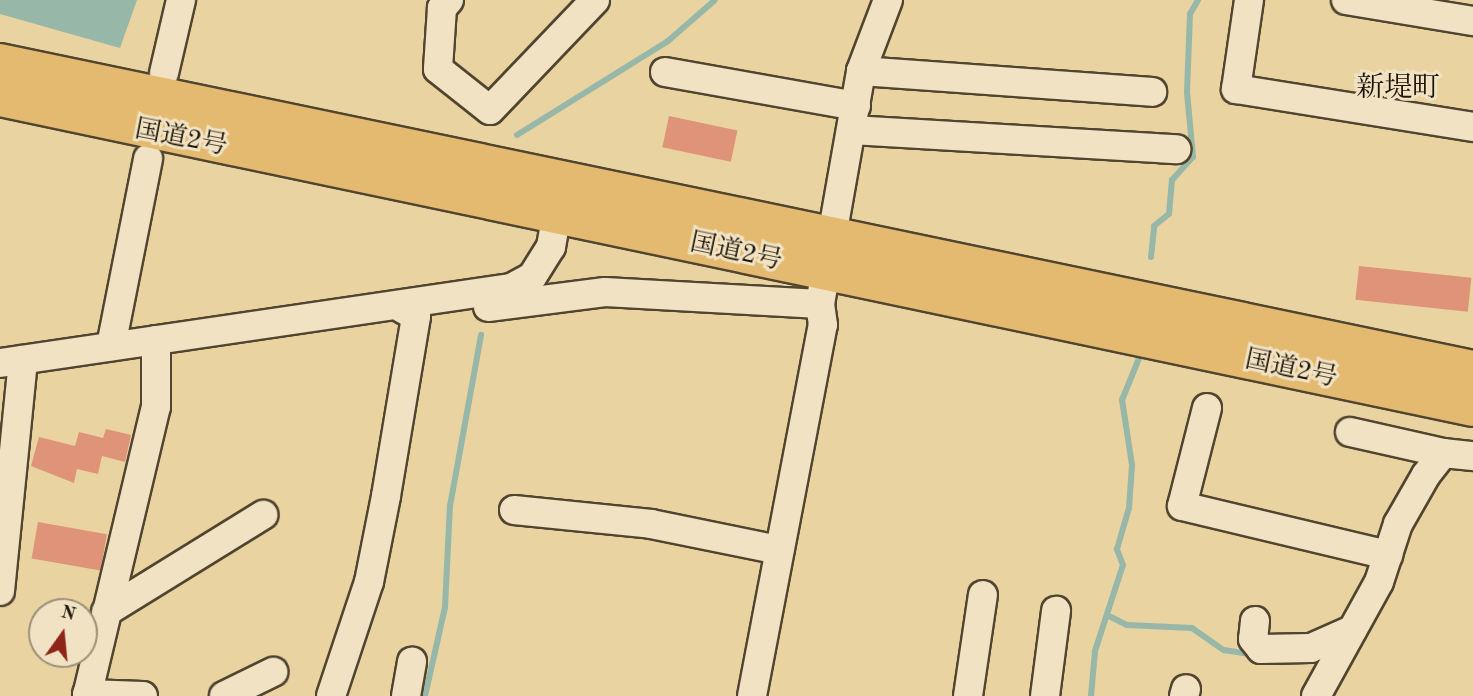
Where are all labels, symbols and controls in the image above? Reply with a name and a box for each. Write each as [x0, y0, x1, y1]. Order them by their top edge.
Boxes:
district label: 新堤町 [1356, 72, 1440, 106]
street label: 国道2号 [132, 115, 230, 163]
street label: 国道2号 [687, 228, 785, 278]
street label: 国道2号 [1242, 345, 1340, 395]
north arrow [28, 598, 98, 668]
text: N [59, 603, 78, 625]

